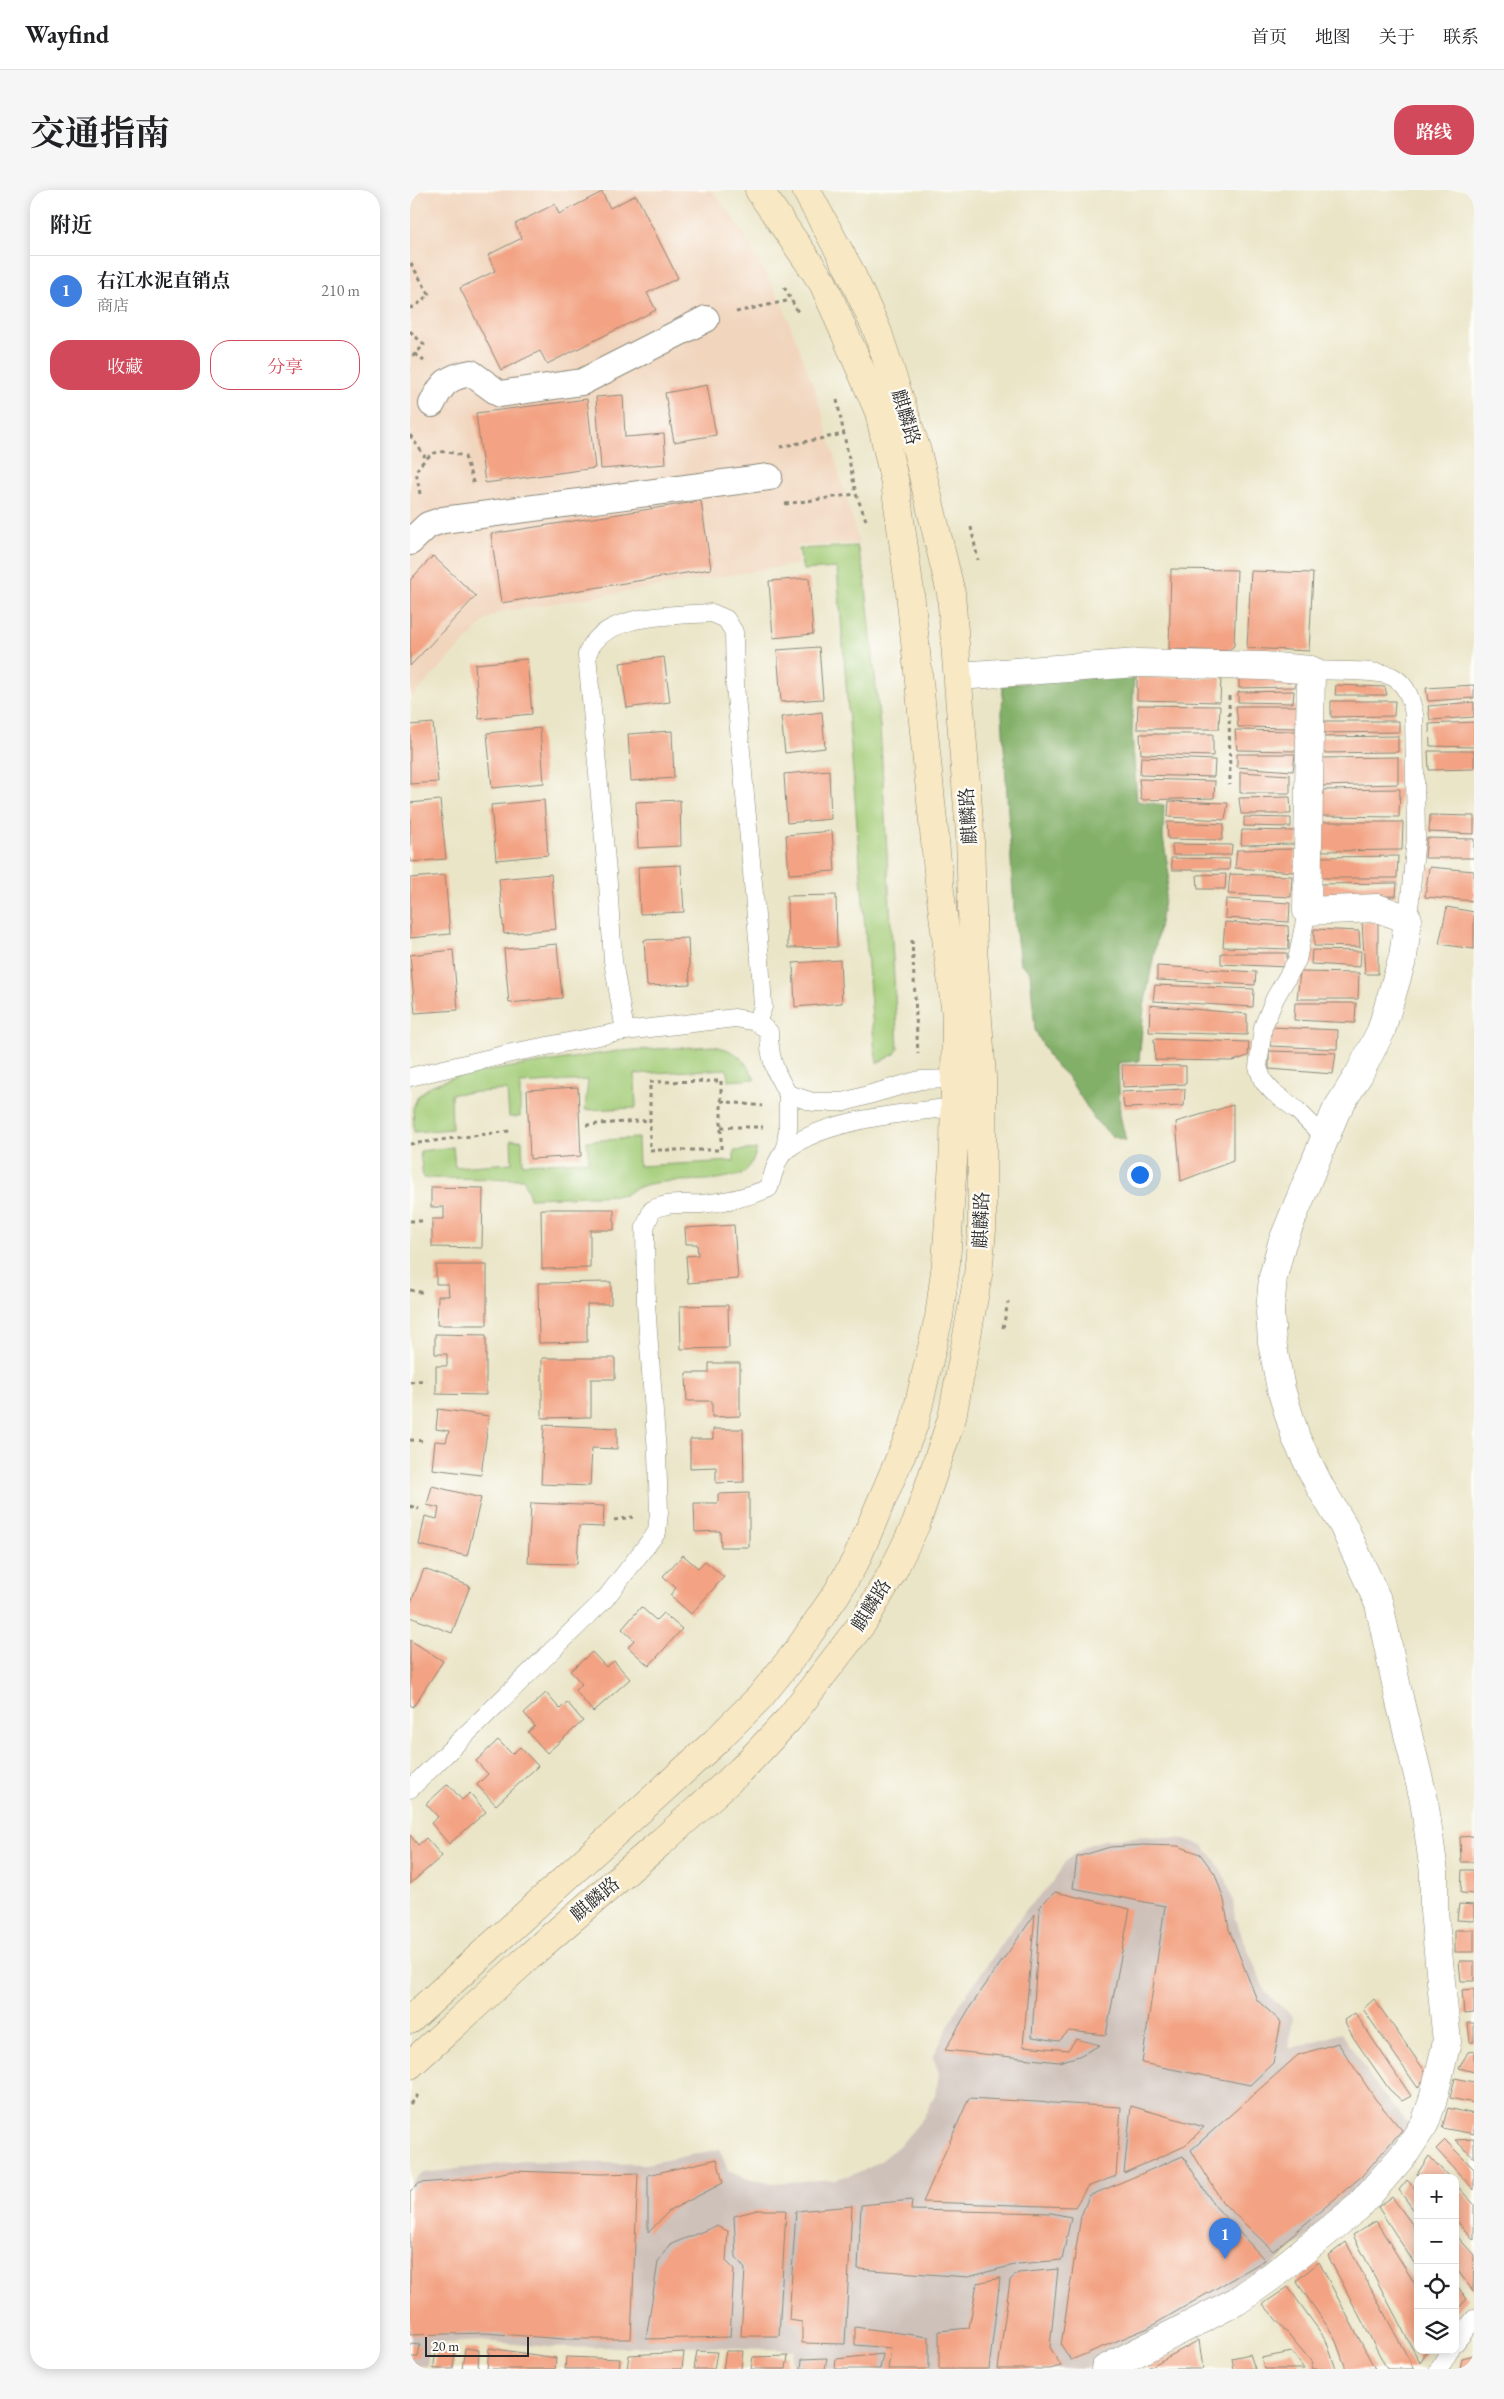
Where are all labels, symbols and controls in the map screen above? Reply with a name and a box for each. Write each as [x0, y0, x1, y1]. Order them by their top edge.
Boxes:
text: Wayfind [25, 19, 109, 50]
text: 首页 [1251, 25, 1287, 48]
text: 地图 [1315, 25, 1351, 48]
text: 关于 [1379, 25, 1415, 48]
text: 联系 [1443, 25, 1479, 48]
button: 路线 [1394, 105, 1474, 155]
text: 交通指南 [30, 110, 170, 155]
text: 附近 [50, 211, 92, 238]
text: 右江水泥直销点 [97, 268, 230, 293]
text: 1 [62, 280, 70, 301]
text: 210 m [321, 280, 360, 301]
text: 商店 [97, 295, 129, 316]
button: 收藏 [50, 340, 200, 390]
button: 分享 [210, 340, 360, 390]
street label: 麒麟路 [886, 386, 926, 448]
street label: 麒麟路 [954, 787, 982, 845]
your location [1127, 1162, 1153, 1188]
street label: 麒麟路 [968, 1191, 994, 1249]
street label: 麒麟路 [845, 1574, 897, 1636]
street label: 麒麟路 [565, 1871, 625, 1927]
map controls [1414, 2174, 1459, 2354]
button: + [1414, 2174, 1459, 2219]
pin: 1 [1209, 2218, 1241, 2259]
button: − [1414, 2219, 1459, 2264]
button: locate [1414, 2264, 1459, 2309]
button: layers [1414, 2309, 1459, 2354]
scale bar [425, 2334, 529, 2357]
text: 20 m [432, 2337, 459, 2355]

